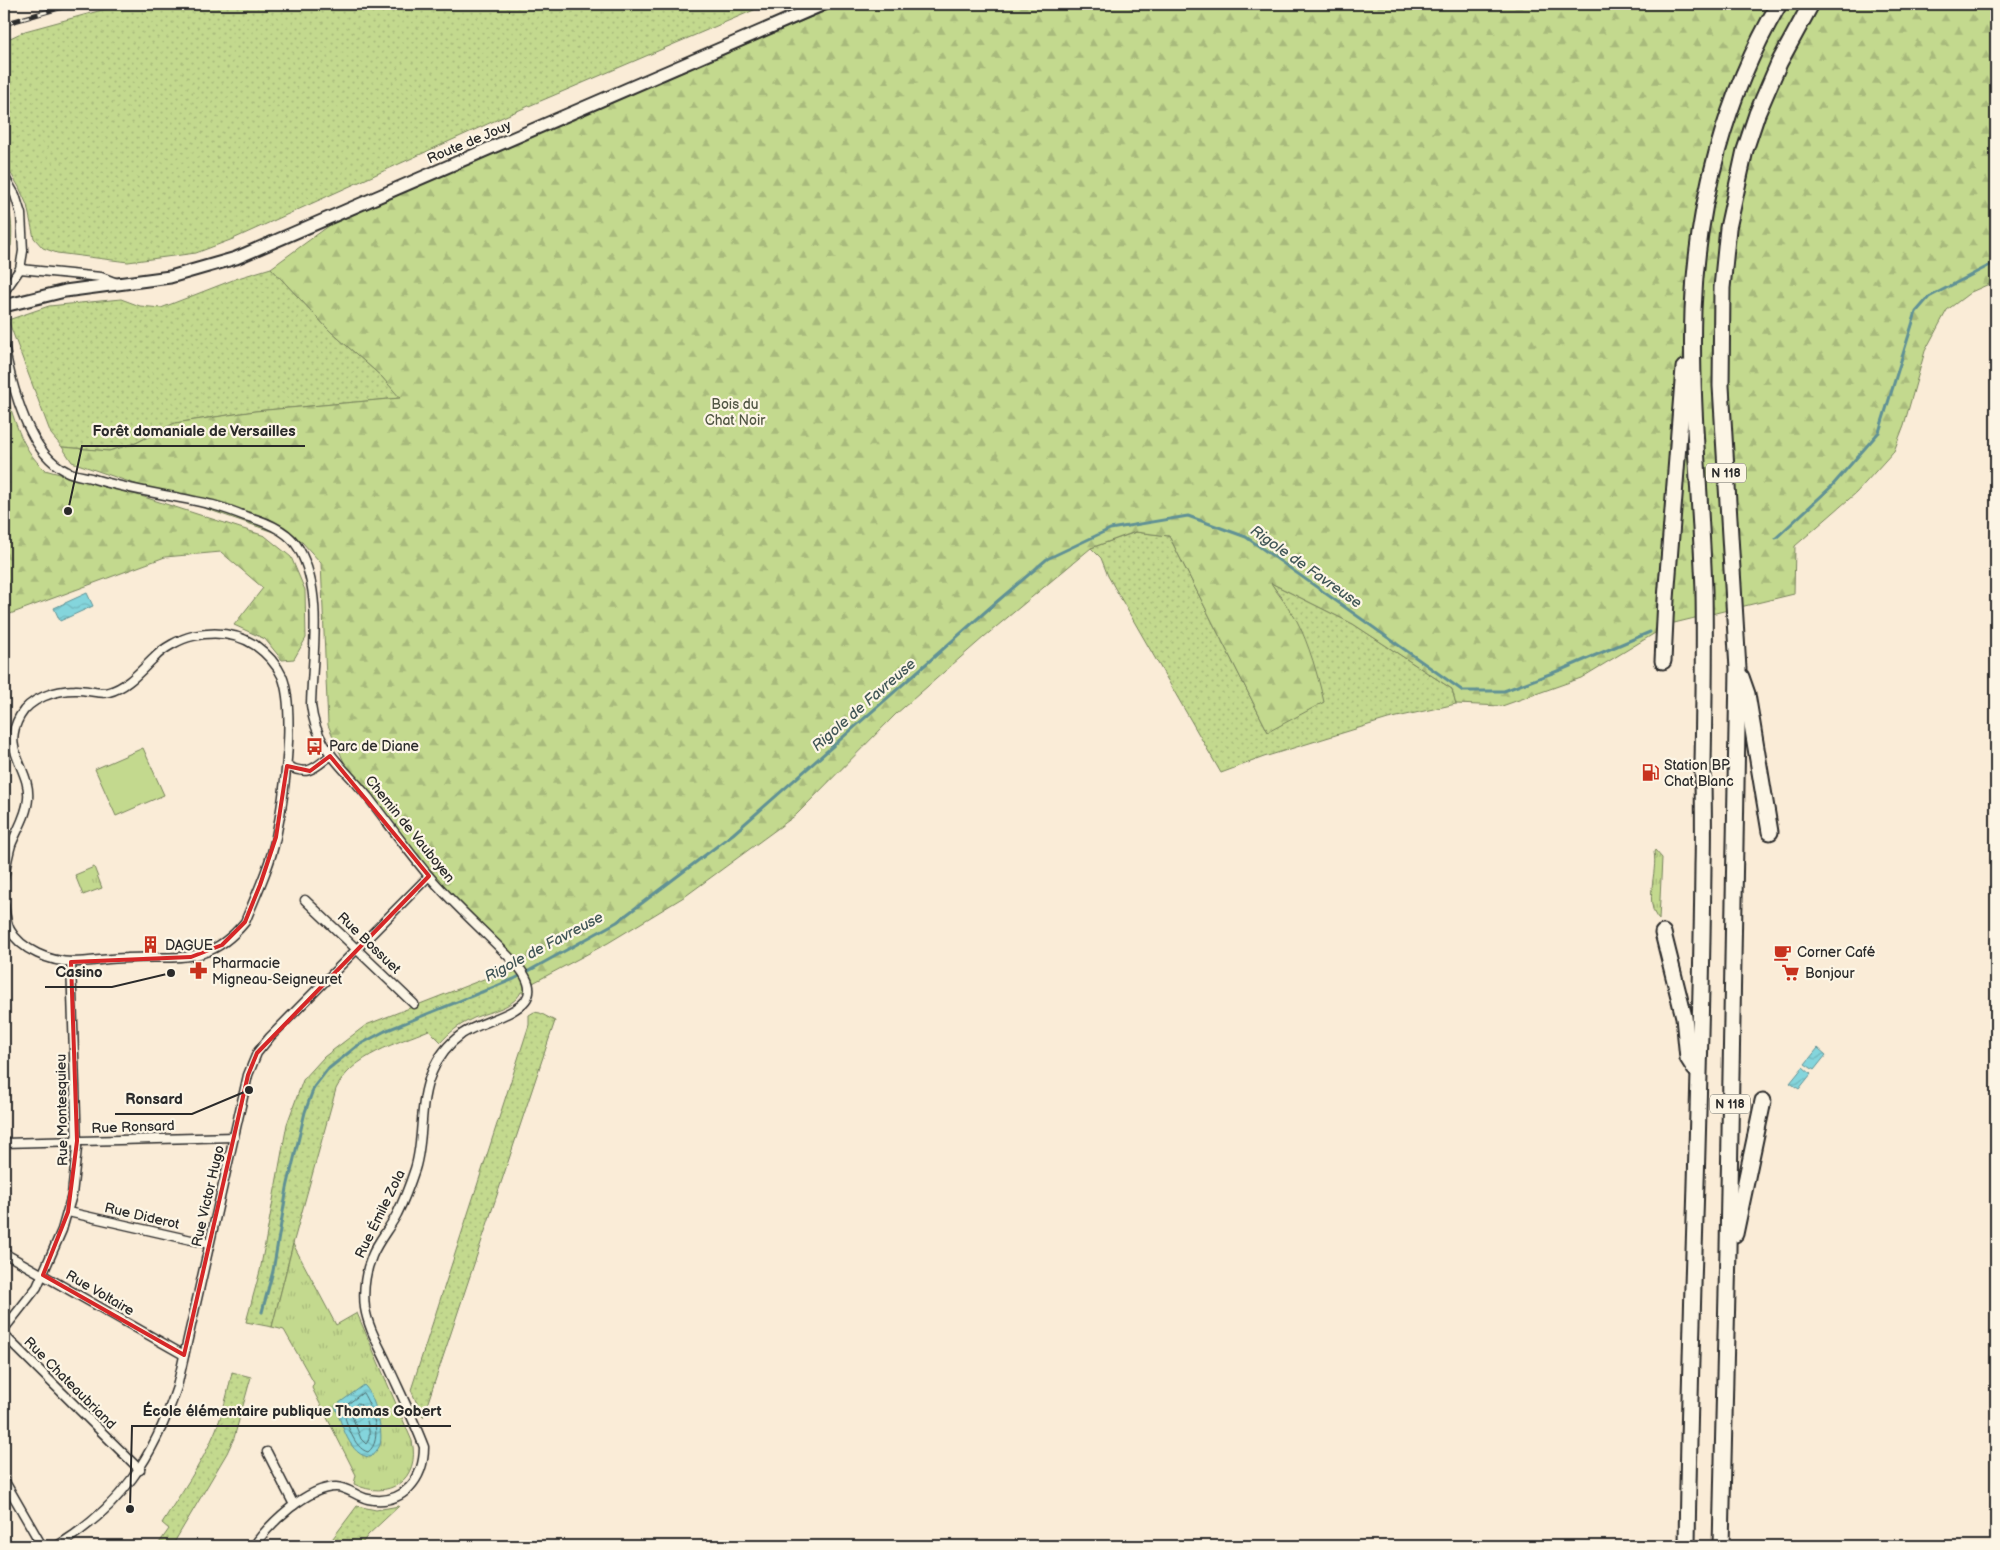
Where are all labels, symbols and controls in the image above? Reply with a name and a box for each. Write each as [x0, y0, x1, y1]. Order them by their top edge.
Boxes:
street label: Route de Jouy [424, 116, 514, 167]
park label: Bois du Chat Noir [705, 396, 766, 429]
callout: Forêt domaniale de Versailles [82, 416, 305, 446]
text: Forêt domaniale de Versailles [92, 422, 296, 441]
road number: N 118 [1706, 463, 1746, 482]
water label: Rigole de Favreuse [1247, 521, 1366, 613]
water label: Rigole de Favreuse [808, 654, 920, 755]
bus stop icon: Parc de Diane [305, 736, 325, 756]
place label: Parc de Diane [329, 738, 419, 755]
place label: Station BP Chat Blanc [1664, 757, 1734, 790]
fuel station icon: Station BP Chat Blanc [1640, 763, 1660, 783]
street label: Chemin de Vauboyen [362, 772, 458, 886]
water label: Rigole de Favreuse [481, 908, 607, 986]
street label: Rue Bossuet [334, 909, 405, 978]
building icon: DAGUE [141, 935, 161, 955]
place label: DAGUE [165, 937, 213, 954]
cafe icon: Corner Café [1773, 942, 1793, 962]
place label: Corner Café [1797, 944, 1876, 961]
place label: Pharmacie Migneau-Seigneuret [212, 955, 343, 988]
callout: Casino [45, 957, 112, 987]
pharmacy icon: Pharmacie Migneau-Seigneuret [188, 961, 208, 981]
text: Casino [55, 963, 103, 982]
supermarket icon: Bonjour [1781, 963, 1801, 983]
place label: Bonjour [1805, 965, 1855, 982]
street label: Rue Montesquieu [53, 1054, 71, 1166]
callout: Ronsard [115, 1084, 192, 1114]
text: Ronsard [125, 1090, 183, 1109]
road number: N 118 [1710, 1094, 1750, 1114]
street label: Rue Ronsard [91, 1117, 175, 1137]
street label: Rue Victor Hugo [188, 1144, 228, 1248]
street label: Rue Émile Zola [350, 1167, 409, 1261]
street label: Rue Diderot [103, 1199, 182, 1233]
street label: Rue Voltaire [63, 1267, 137, 1319]
street label: Rue Chateaubriand [20, 1333, 120, 1433]
callout: École élémentaire publique Thomas Gobert [132, 1396, 451, 1426]
text: École élémentaire publique Thomas Gobert [142, 1401, 442, 1421]

